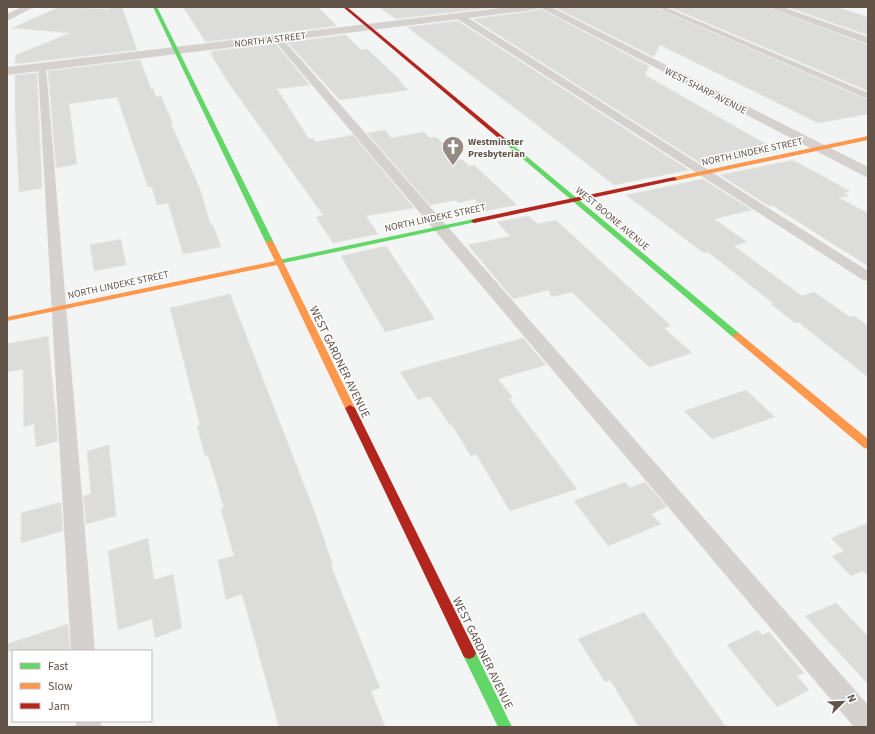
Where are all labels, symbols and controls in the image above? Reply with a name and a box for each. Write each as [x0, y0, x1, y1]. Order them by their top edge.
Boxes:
street label: NORTH A STREET [233, 29, 307, 51]
street label: WEST SHARP AVENUE [662, 64, 749, 118]
church icon: Westminster Presbyterian [440, 134, 466, 167]
street label: NORTH LINDEKE STREET [700, 134, 805, 170]
place label: Westminster Presbyterian [468, 135, 525, 161]
street label: WEST BOONE AVENUE [572, 184, 652, 254]
street label: NORTH LINDEKE STREET [383, 200, 488, 236]
street label: NORTH LINDEKE STREET [66, 267, 171, 303]
street label: WEST GARDNER AVENUE [305, 303, 374, 421]
street label: WEST GARDNER AVENUE [448, 594, 517, 712]
legend [12, 650, 152, 722]
text: Fast [48, 658, 68, 675]
text: Slow [48, 678, 73, 695]
north arrow [823, 682, 863, 722]
text: N [843, 692, 860, 705]
text: Jam [48, 698, 70, 715]

